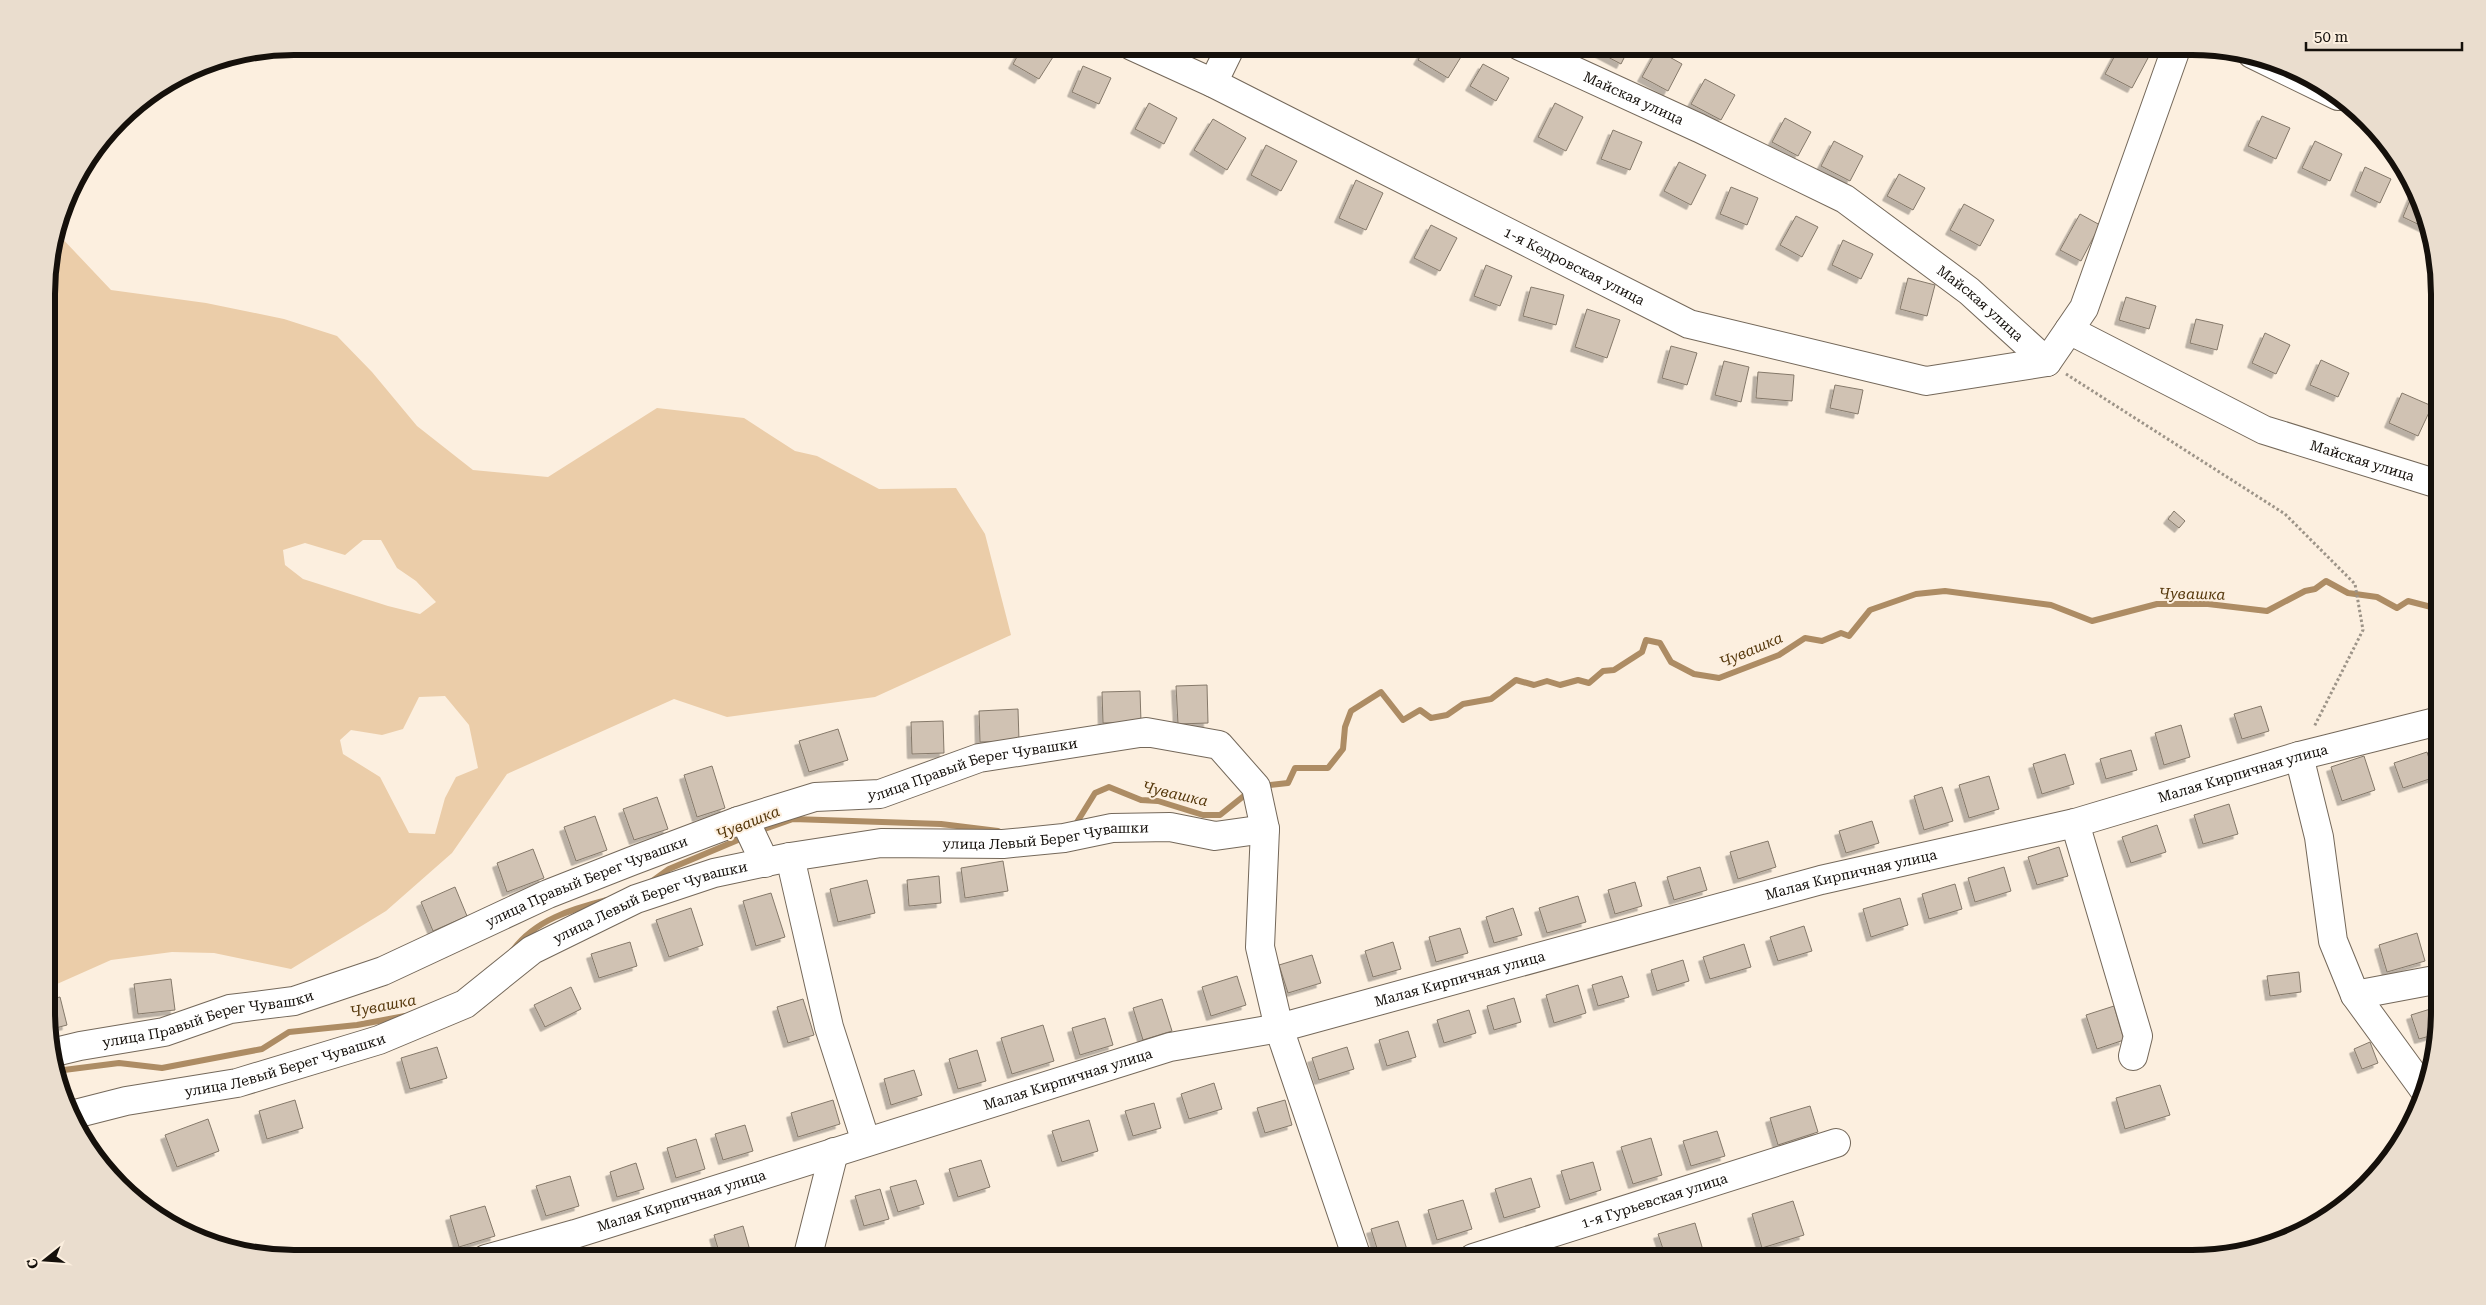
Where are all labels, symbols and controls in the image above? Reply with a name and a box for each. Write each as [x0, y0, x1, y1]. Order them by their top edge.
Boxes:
scale bar [2306, 20, 2462, 52]
text: 50 m [2314, 28, 2349, 46]
street label: Майская улица [1581, 68, 1687, 128]
street label: 1-я Кедровская улица [1501, 224, 1648, 308]
street label: Майская улица [1934, 262, 2027, 345]
street label: Майская улица [2308, 437, 2417, 484]
water label: Чувашка [2158, 584, 2226, 604]
water label: Чувашка [1717, 629, 1785, 671]
street label: улица Правый Берег Чувашки [868, 735, 1079, 803]
street label: Малая Кирпичная улица [2156, 741, 2330, 806]
water label: Чувашка [1140, 778, 1210, 810]
water label: Чувашка [714, 802, 782, 844]
street label: улица Левый Берег Чувашки [943, 819, 1149, 852]
street label: улица Правый Берег Чувашки [483, 833, 690, 930]
street label: Малая Кирпичная улица [1763, 846, 1939, 903]
street label: улица Левый Берег Чувашки [550, 858, 749, 946]
street label: Малая Кирпичная улица [1373, 948, 1547, 1010]
street label: улица Правый Берег Чувашки [101, 987, 316, 1050]
water label: Чувашка [348, 991, 418, 1021]
street label: улица Левый Берег Чувашки [183, 1030, 388, 1099]
street label: Малая Кирпичная улица [981, 1045, 1155, 1113]
street label: Малая Кирпичная улица [595, 1166, 768, 1235]
street label: 1-я Гурьевская улица [1579, 1170, 1730, 1231]
north arrow [20, 1235, 70, 1285]
text: С [23, 1257, 42, 1271]

